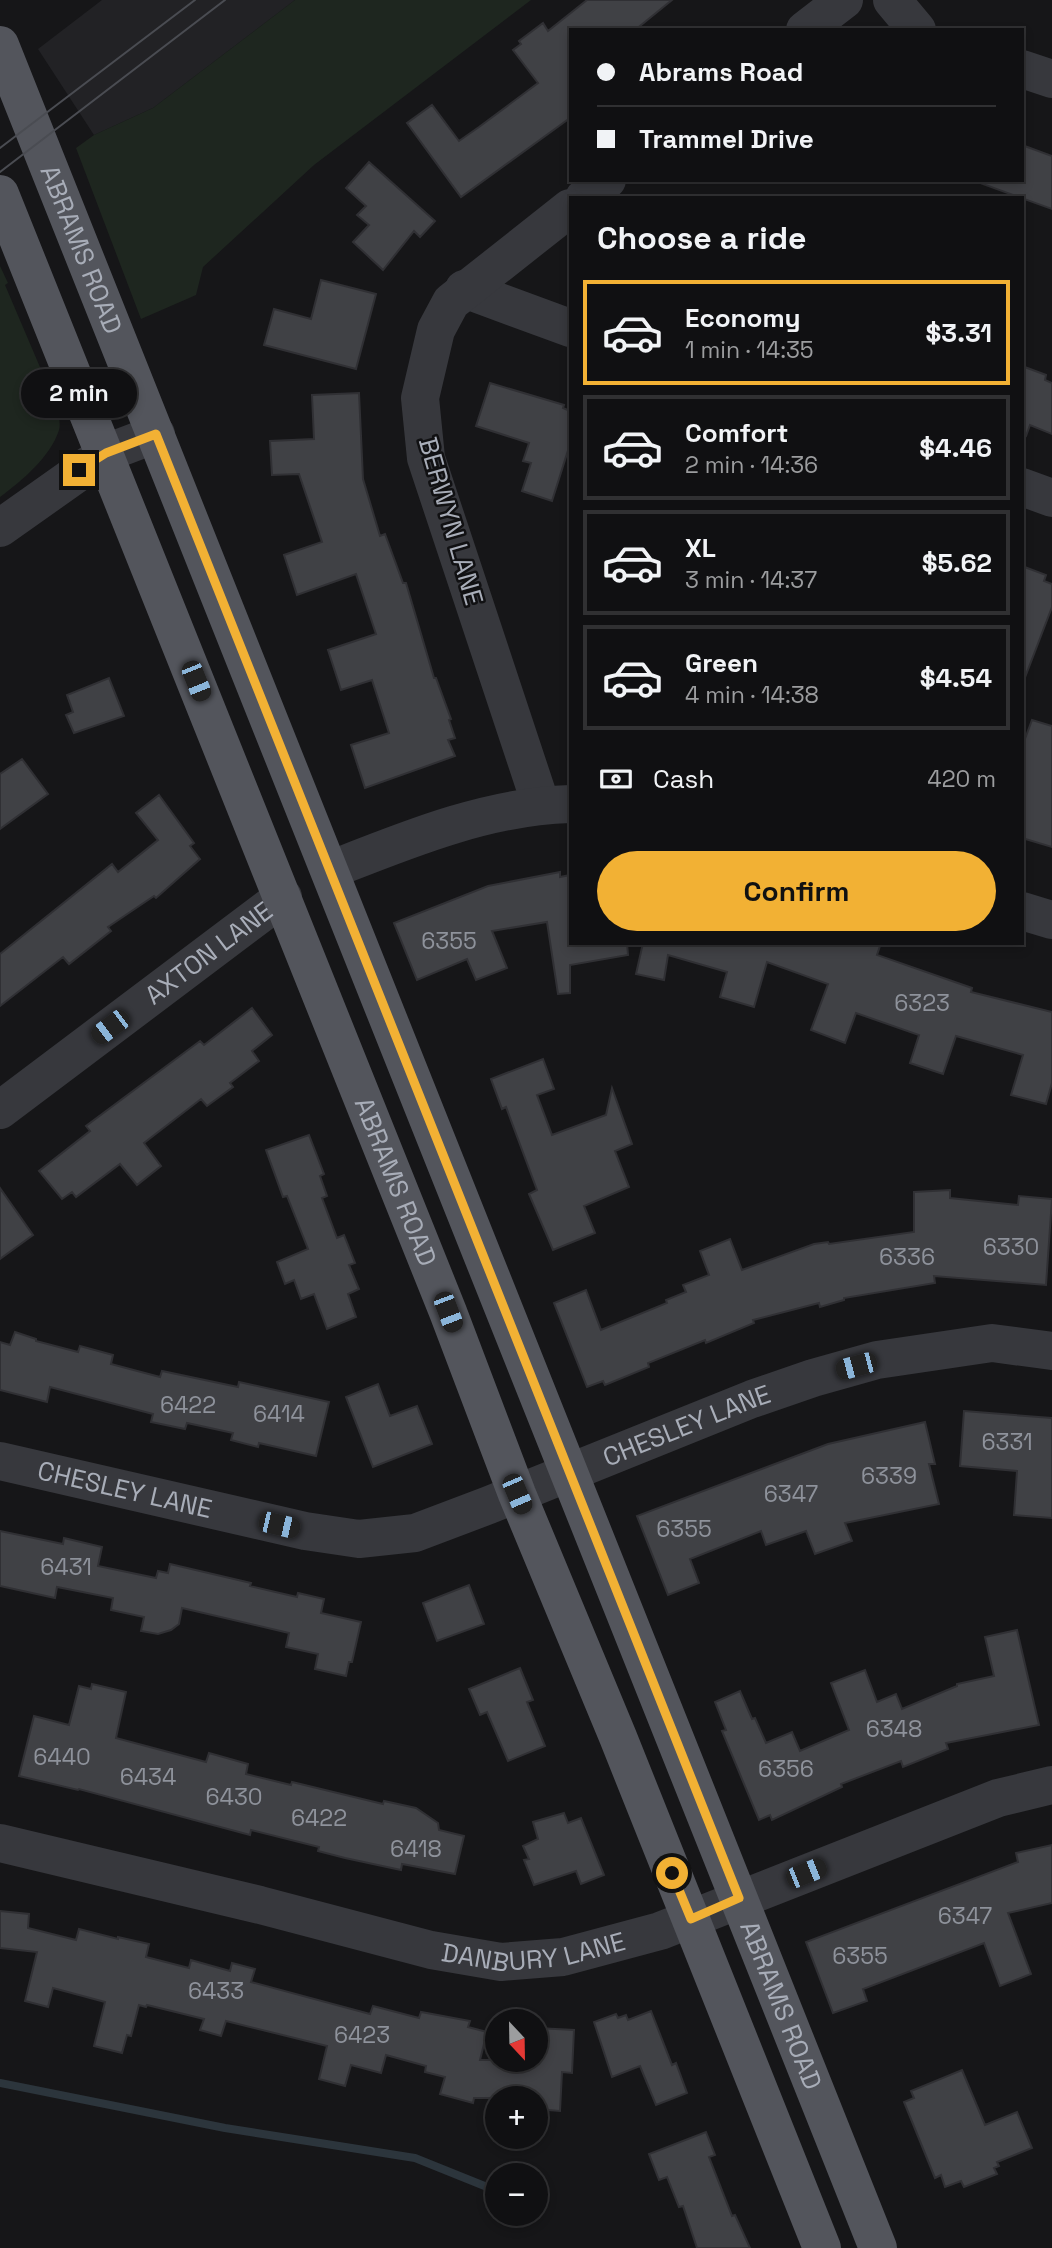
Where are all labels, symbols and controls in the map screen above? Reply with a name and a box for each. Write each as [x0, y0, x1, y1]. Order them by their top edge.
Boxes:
text: Abrams Road [639, 55, 803, 89]
text: Trammel Drive [639, 122, 814, 156]
street label: ABRAMS ROAD [33, 160, 130, 339]
text: Choose a ride [597, 218, 807, 258]
icon: car [601, 301, 664, 364]
text: Economy [685, 301, 801, 335]
text: $3.31 [926, 316, 992, 350]
text: 1 min · 14:35 [685, 335, 814, 365]
callout: 2 min [21, 368, 137, 418]
text: 2 min [49, 378, 109, 408]
icon: car [601, 416, 664, 479]
text: Comfort [685, 416, 788, 450]
text: $4.46 [919, 431, 992, 465]
street label: BERWYN LANE [411, 433, 491, 609]
text: 2 min · 14:36 [685, 450, 818, 480]
route end [63, 454, 95, 486]
icon: car [601, 531, 664, 594]
text: XL [685, 531, 716, 565]
text: $5.62 [922, 546, 992, 580]
text: 3 min · 14:37 [685, 565, 817, 595]
icon: car [601, 646, 664, 709]
text: Green [685, 646, 758, 680]
car [179, 658, 214, 704]
text: $4.54 [920, 661, 992, 695]
text: 4 min · 14:38 [685, 680, 819, 710]
icon: cash [597, 760, 635, 798]
text: Cash [653, 762, 714, 796]
text: 420 m [927, 764, 996, 794]
button: Confirm [597, 851, 996, 931]
street label: AXTON LANE [138, 894, 279, 1012]
house number: 6355 [421, 926, 477, 956]
house number: 6323 [894, 988, 950, 1018]
car [87, 1006, 134, 1048]
street label: ABRAMS ROAD [347, 1092, 445, 1271]
house number: 6330 [983, 1232, 1039, 1262]
house number: 6336 [879, 1242, 935, 1272]
car [431, 1289, 466, 1335]
car [833, 1350, 880, 1382]
street label: CHESLEY LANE [598, 1377, 775, 1474]
house number: 6422 [160, 1390, 216, 1420]
house number: 6414 [253, 1399, 305, 1429]
house number: 6331 [981, 1427, 1033, 1457]
street label: CHESLEY LANE [34, 1453, 215, 1526]
house number: 6339 [861, 1461, 917, 1491]
car [500, 1471, 535, 1517]
house number: 6347 [764, 1479, 818, 1509]
car [257, 1510, 302, 1540]
house number: 6355 [656, 1514, 712, 1544]
house number: 6431 [40, 1552, 92, 1582]
house number: 6348 [866, 1714, 922, 1744]
house number: 6440 [33, 1742, 91, 1772]
house number: 6356 [758, 1754, 814, 1784]
house number: 6434 [120, 1762, 176, 1792]
house number: 6430 [205, 1782, 263, 1812]
house number: 6422 [291, 1803, 347, 1833]
house number: 6418 [390, 1834, 442, 1864]
car [783, 1855, 830, 1891]
route start [656, 1857, 688, 1889]
house number: 6347 [938, 1901, 992, 1931]
street label: ABRAMS ROAD [732, 1916, 830, 2094]
street label: DANBURY LANE [439, 1924, 629, 1980]
house number: 6355 [832, 1941, 888, 1971]
house number: 6433 [188, 1976, 244, 2006]
north arrow [485, 2009, 548, 2072]
map controls [485, 2009, 548, 2226]
house number: 6423 [334, 2020, 390, 2050]
button: + [485, 2086, 548, 2149]
button: − [485, 2163, 548, 2226]

